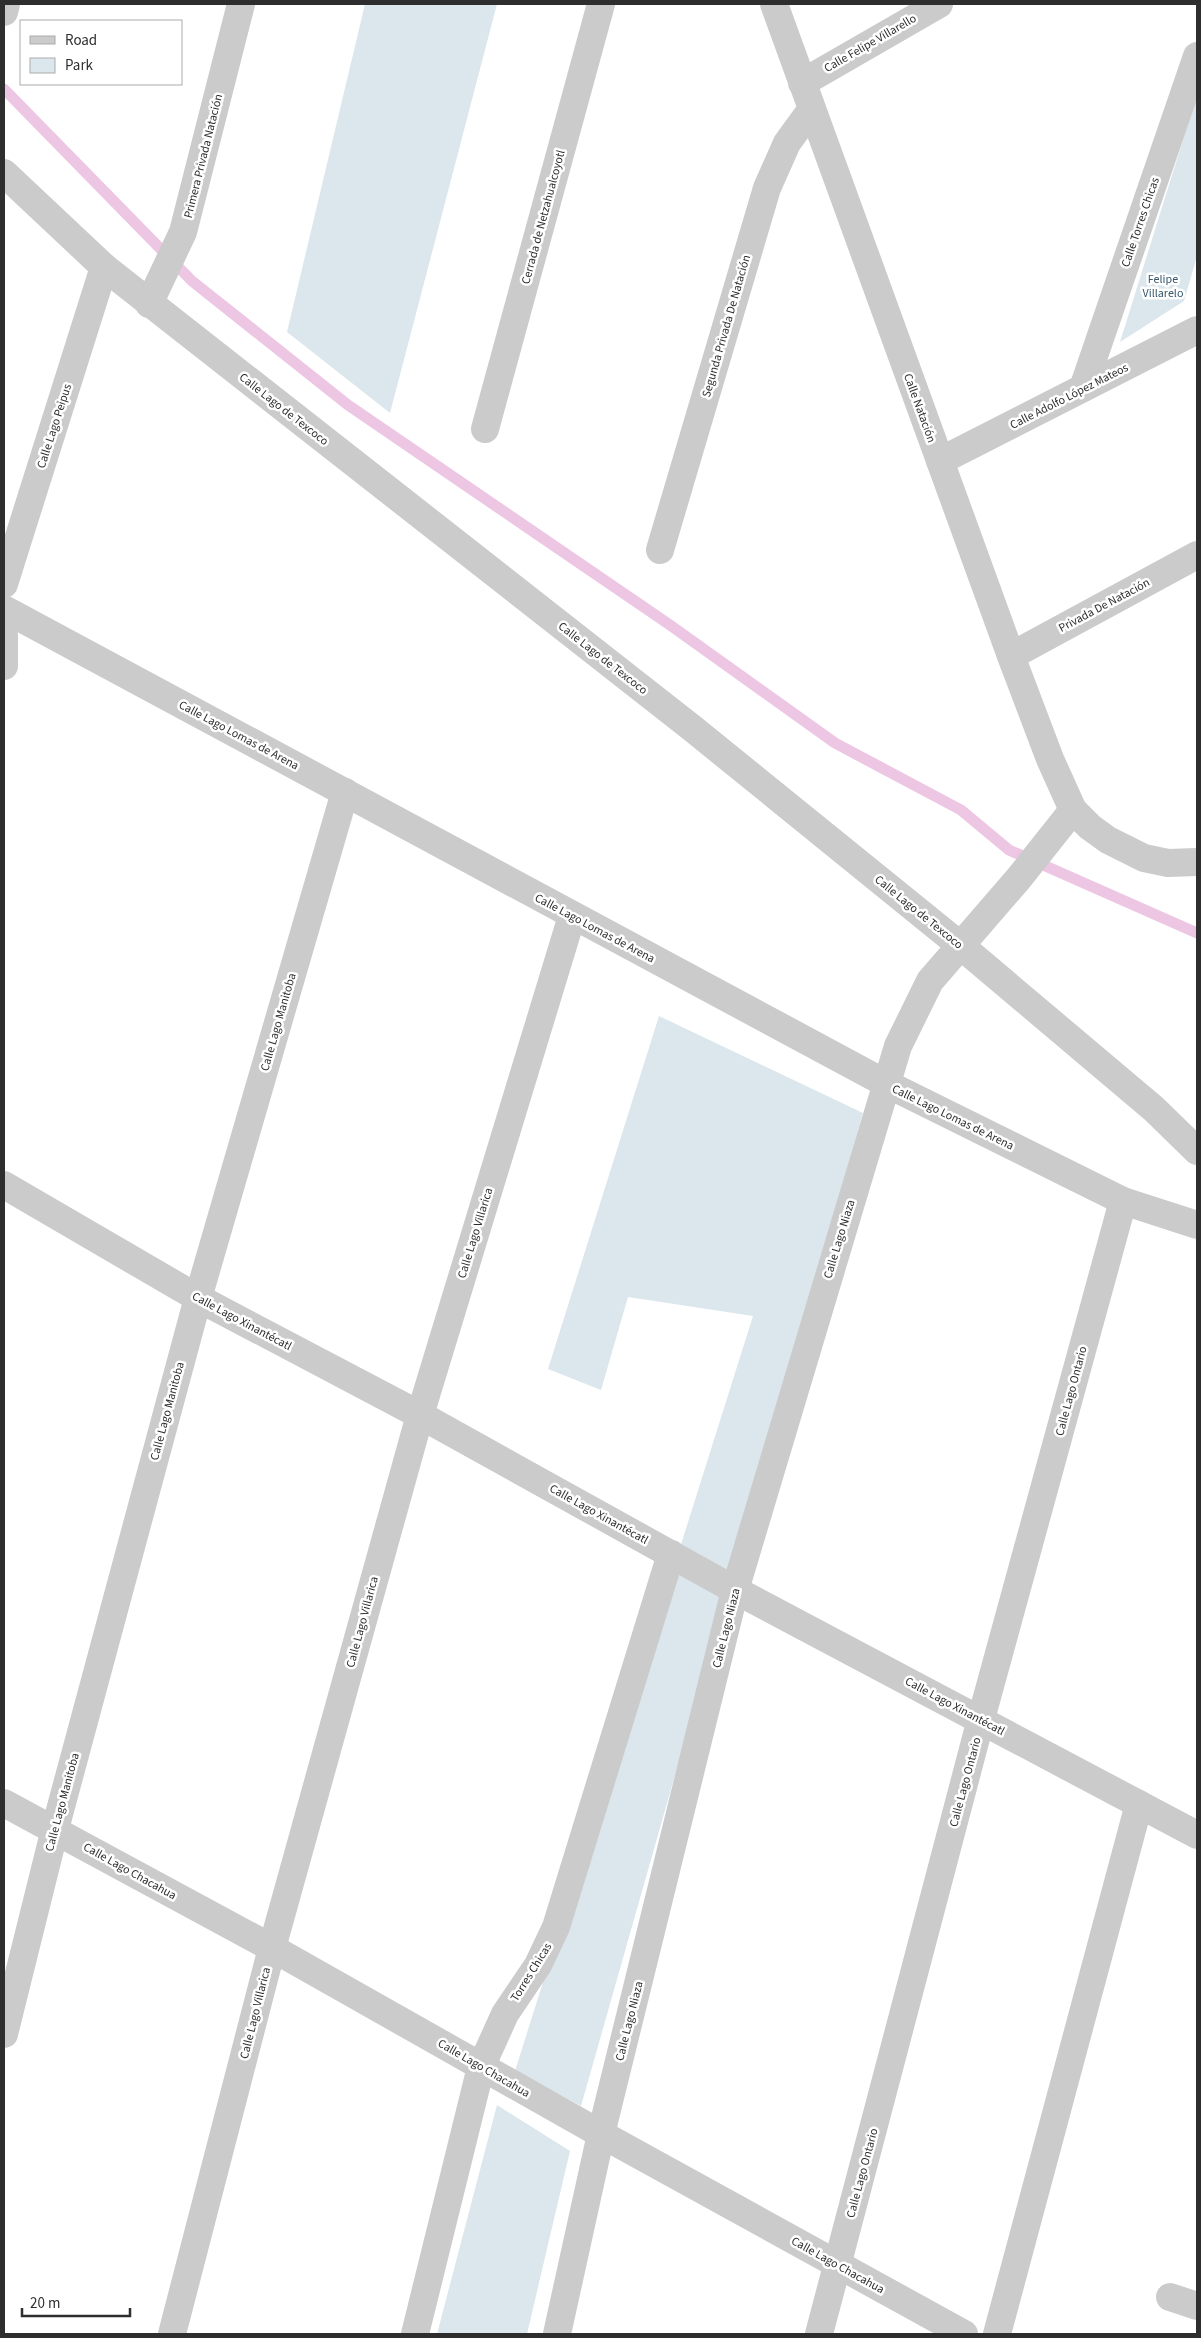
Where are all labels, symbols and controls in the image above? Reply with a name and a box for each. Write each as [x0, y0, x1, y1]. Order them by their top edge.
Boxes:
street label: Calle Felipe Villarello [821, 10, 920, 77]
legend [20, 20, 182, 85]
text: Road [65, 30, 97, 51]
text: Park [65, 55, 94, 76]
street label: Primera Privada Natación [180, 92, 227, 220]
street label: Cerrada de Netzahualcoyotl [517, 148, 570, 286]
street label: Calle Torres Chicas [1117, 175, 1164, 269]
street label: Segunda Privada De Natación [698, 253, 755, 399]
park label: Felipe Villarelo [1143, 271, 1183, 302]
street label: Calle Adolfo López Mateos [1007, 359, 1131, 434]
street label: Calle Lago de Texcoco [235, 369, 332, 450]
street label: Calle Natación [899, 371, 940, 445]
street label: Calle Lago Peipus [33, 382, 76, 470]
street label: Privada De Natación [1056, 574, 1153, 637]
street label: Calle Lago de Texcoco [554, 618, 651, 699]
street label: Calle Lago Lomas de Arena [176, 697, 302, 774]
street label: Calle Lago de Texcoco [871, 871, 966, 953]
street label: Calle Lago Lomas de Arena [532, 890, 658, 967]
street label: Calle Lago Manitoba [256, 971, 301, 1073]
street label: Calle Lago Lomas de Arena [889, 1080, 1017, 1154]
street label: Calle Lago Villarica [454, 1186, 497, 1281]
street label: Calle Lago Niaza [819, 1198, 860, 1281]
street label: Calle Lago Xinantécatl [189, 1288, 295, 1355]
street label: Calle Lago Ontario [1051, 1344, 1092, 1438]
street label: Calle Lago Manitoba [146, 1360, 189, 1462]
street label: Calle Lago Xinantécatl [546, 1480, 651, 1549]
street label: Calle Lago Villarica [342, 1575, 383, 1670]
street label: Calle Lago Niaza [708, 1586, 745, 1670]
street label: Calle Lago Xinantécatl [902, 1673, 1008, 1740]
street label: Calle Lago Ontario [945, 1735, 986, 1829]
street label: Calle Lago Manitoba [41, 1751, 84, 1853]
street label: Calle Lago Chacahua [80, 1839, 179, 1904]
street label: Torres Chicas [507, 1940, 556, 2005]
street label: Calle Lago Villarica [236, 1966, 275, 2061]
street label: Calle Lago Niaza [611, 1979, 648, 2063]
street label: Calle Lago Chacahua [434, 2035, 533, 2102]
street label: Calle Lago Ontario [842, 2126, 883, 2220]
street label: Calle Lago Chacahua [788, 2233, 887, 2298]
scale bar [22, 2286, 130, 2318]
text: 20 m [30, 2293, 60, 2314]

